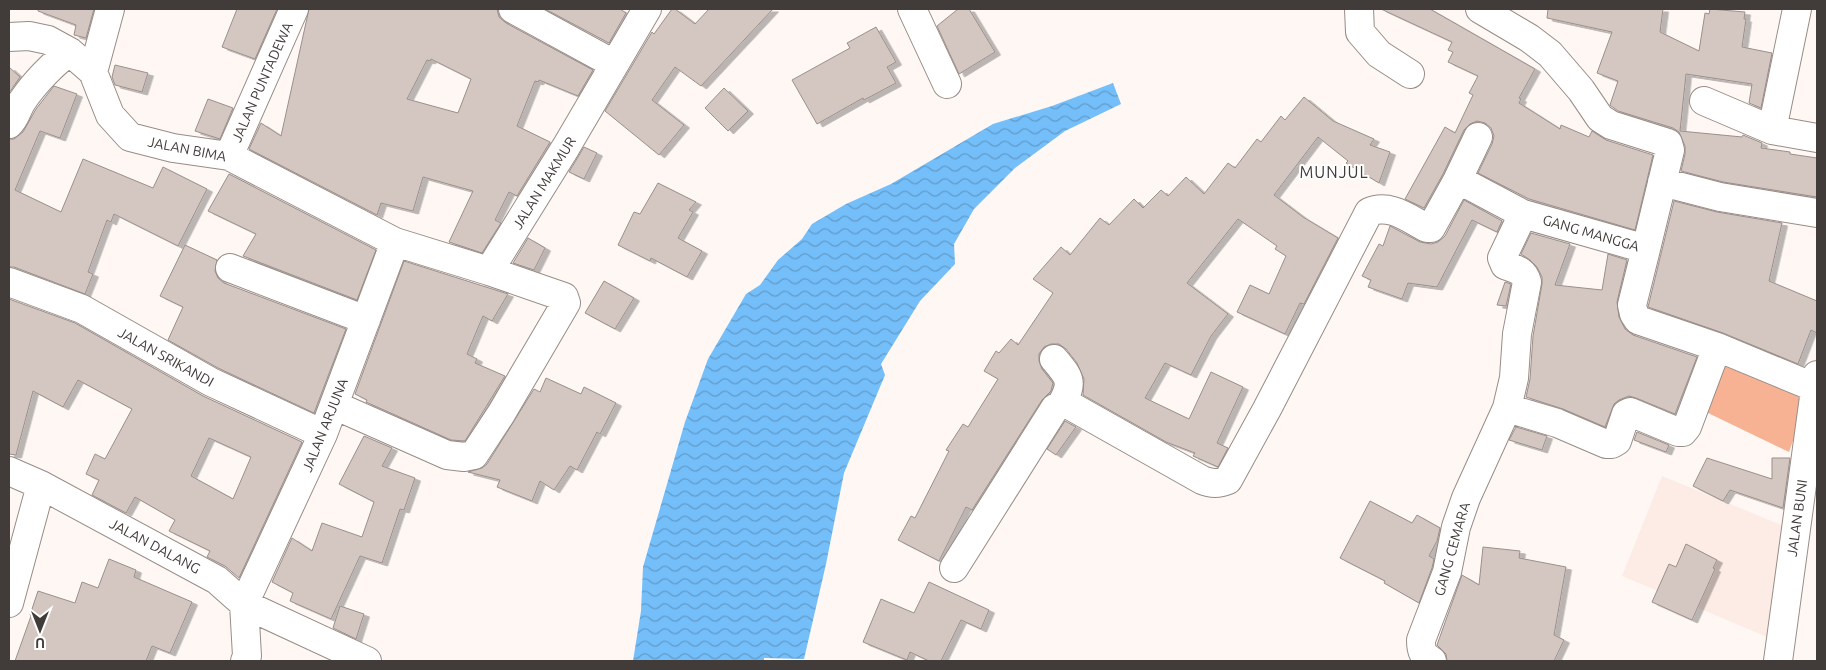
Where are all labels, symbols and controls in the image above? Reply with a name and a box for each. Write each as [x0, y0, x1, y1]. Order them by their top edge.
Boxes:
street label: JALAN PUNTADEWA [228, 20, 296, 144]
street label: JALAN BIMA [146, 134, 228, 164]
street label: JALAN MAKMUR [509, 134, 579, 232]
district label: MUNJUL [1299, 163, 1369, 181]
street label: GANG MANGGA [1541, 212, 1641, 254]
street label: JALAN SRIKANDI [115, 324, 217, 390]
street label: JALAN ARJUNA [299, 376, 351, 474]
street label: JALAN BUNI [1784, 478, 1810, 558]
street label: GANG CEMARA [1431, 500, 1473, 598]
street label: JALAN DALANG [107, 515, 203, 577]
north arrow [15, 605, 65, 655]
text: U [35, 635, 45, 651]

